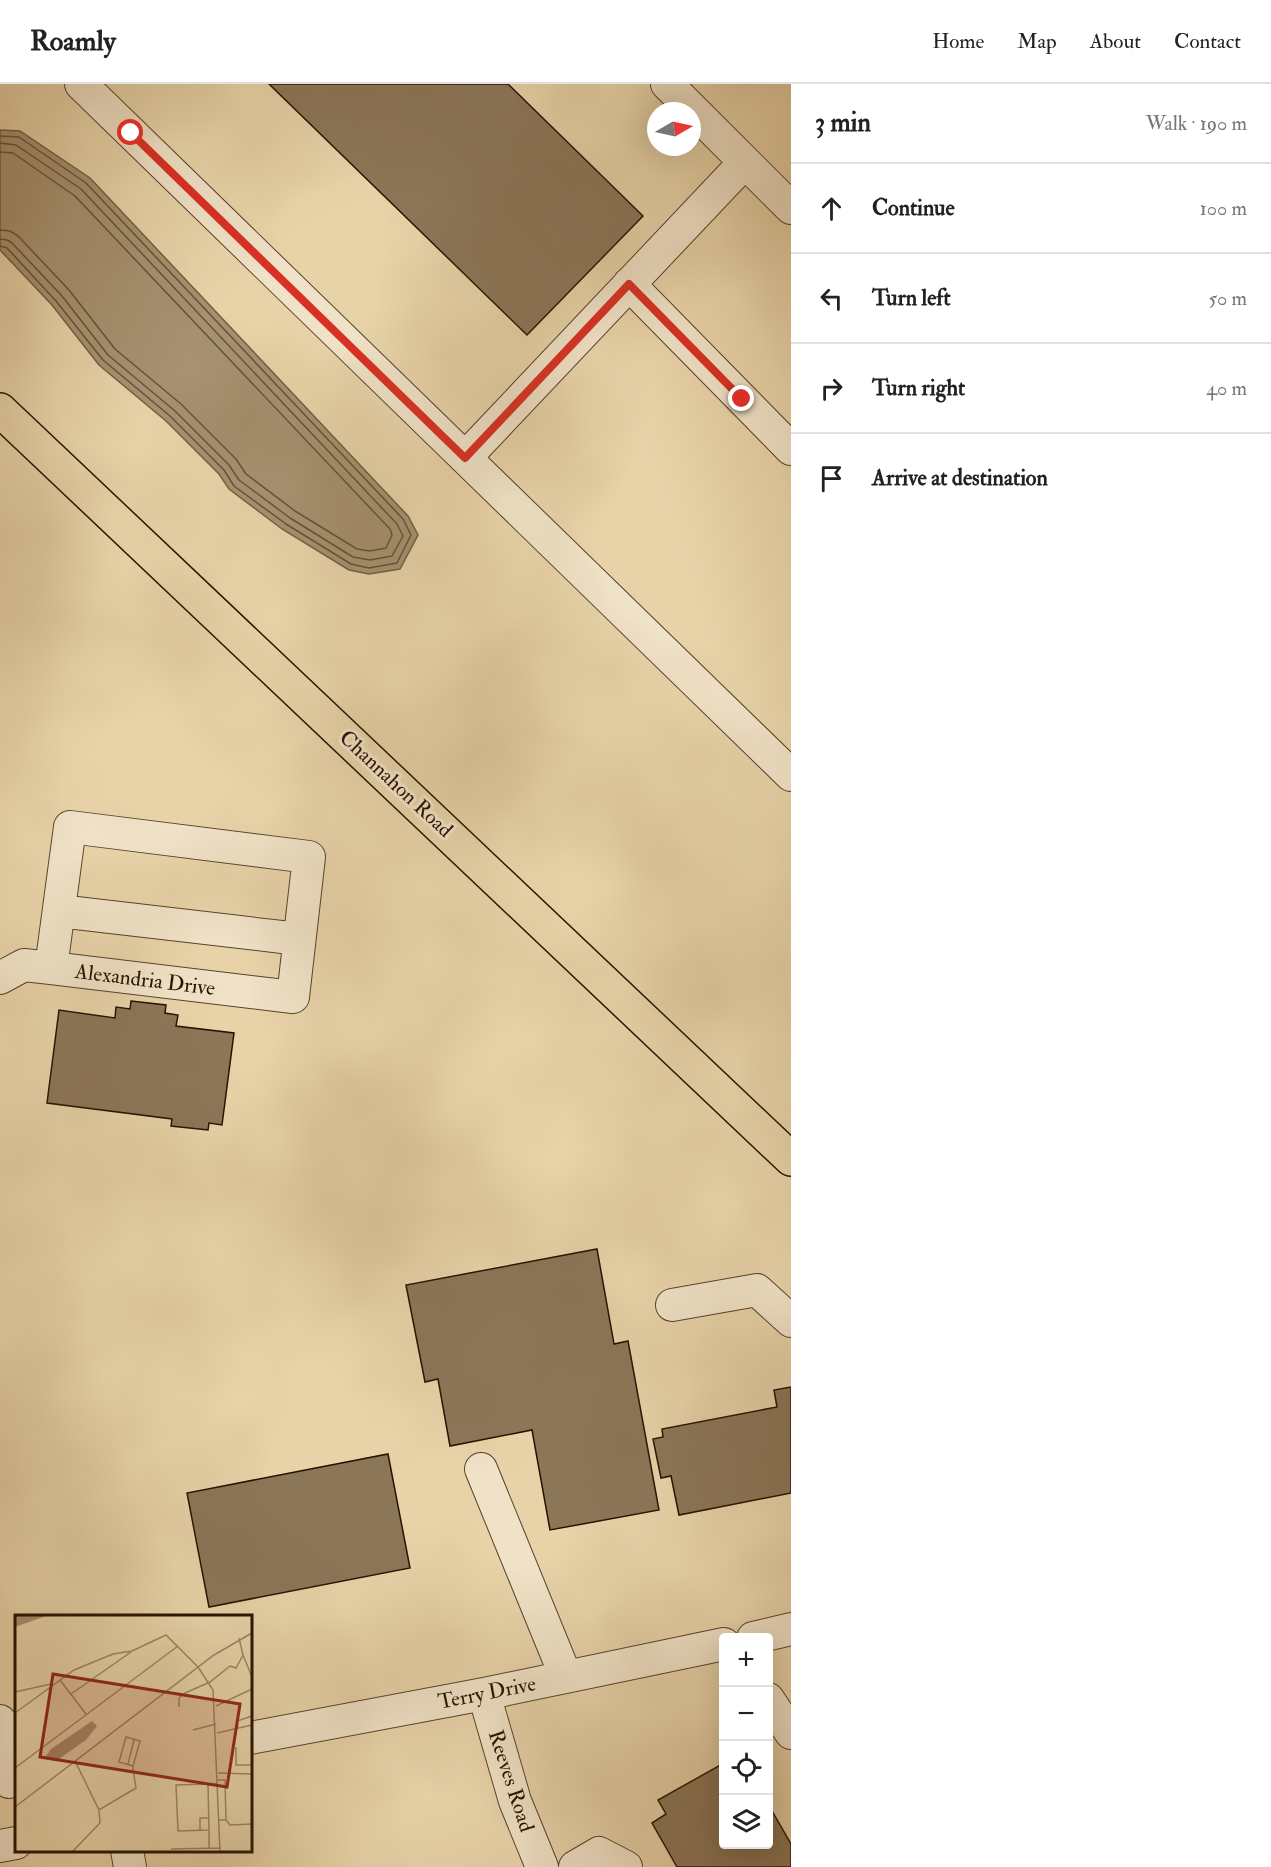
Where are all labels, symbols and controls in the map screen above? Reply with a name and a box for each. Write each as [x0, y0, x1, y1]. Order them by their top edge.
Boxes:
text: Roamly [30, 24, 116, 59]
text: Home [932, 28, 984, 55]
text: Map [1017, 28, 1057, 55]
text: About [1090, 28, 1141, 55]
text: Contact [1174, 28, 1241, 55]
north arrow [647, 102, 701, 156]
text: 3 min [815, 107, 871, 139]
text: Walk · 190 m [1146, 111, 1247, 136]
route start [117, 119, 143, 145]
icon: ahead [815, 192, 848, 225]
text: Continue [872, 194, 955, 222]
text: 100 m [1200, 196, 1247, 221]
icon: left [815, 282, 848, 315]
text: Turn left [872, 284, 951, 312]
text: 50 m [1208, 286, 1247, 311]
icon: right [815, 372, 848, 405]
text: Turn right [872, 374, 965, 402]
text: 40 m [1206, 376, 1247, 401]
route end [728, 385, 754, 411]
icon: arrive [815, 462, 848, 495]
text: Arrive at destination [872, 464, 1048, 492]
street label: Channahon Road [334, 724, 459, 844]
street label: Alexandria Drive [72, 958, 217, 1002]
inset map [15, 1615, 252, 1852]
map controls [719, 1633, 773, 1849]
button: + [719, 1633, 773, 1687]
street label: Terry Drive [436, 1670, 538, 1716]
button: − [719, 1687, 773, 1741]
street label: Reeves Road [482, 1727, 540, 1836]
button: locate [719, 1741, 773, 1795]
button: layers [719, 1795, 773, 1849]

